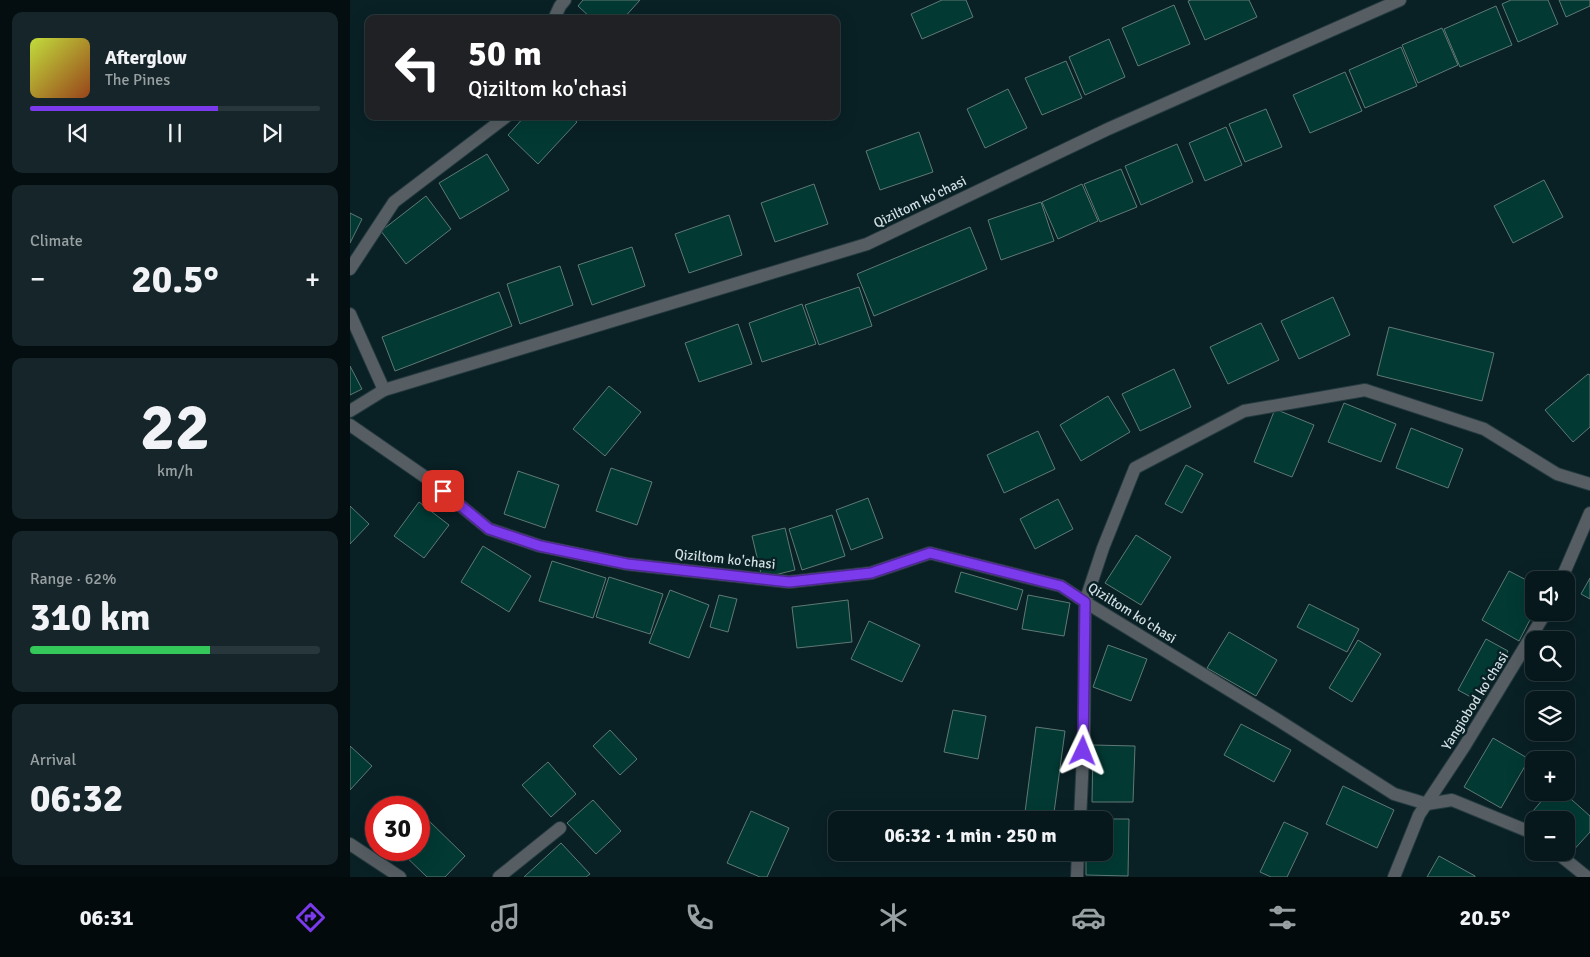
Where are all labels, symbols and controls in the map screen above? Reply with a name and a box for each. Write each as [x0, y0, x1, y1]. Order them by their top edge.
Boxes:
text: 50 m [468, 32, 542, 75]
icon: left [385, 35, 450, 100]
text: Afterglow [105, 46, 187, 70]
text: The Pines [105, 70, 170, 90]
text: Qiziltom ko'chasi [468, 75, 627, 102]
icon: previous [64, 119, 92, 147]
icon: pause [161, 119, 189, 147]
icon: next [258, 119, 286, 147]
street label: Qiziltom ko'chasi [871, 172, 969, 232]
text: Climate [30, 231, 83, 251]
text: 20.5° [131, 256, 219, 303]
text: − [30, 262, 45, 296]
text: + [305, 262, 320, 296]
text: 22 [140, 388, 210, 468]
text: km/h [157, 461, 193, 481]
pin [422, 470, 464, 512]
icon: arrive [429, 477, 457, 505]
street label: Qiziltom ko'chasi [674, 545, 776, 573]
text: Range · 62% [30, 569, 116, 589]
map controls [1525, 571, 1575, 861]
button: sound [1525, 571, 1575, 621]
street label: Qiziltom ko'chasi [1085, 579, 1179, 647]
text: 310 km [30, 594, 151, 641]
button: search [1525, 631, 1575, 681]
street label: Yangiobod ko'chasi [1438, 649, 1512, 753]
button: layers [1525, 691, 1575, 741]
position arrow [1056, 724, 1108, 776]
text: Arrival [30, 750, 76, 770]
button: + [1525, 751, 1575, 801]
text: 06:32 [30, 775, 123, 822]
speed limit sign: 30 [365, 796, 430, 861]
button: − [1525, 811, 1575, 861]
text: 06:32 · 1 min · 250 m [884, 824, 1057, 848]
icon: directions [293, 900, 328, 935]
icon: music [488, 900, 523, 935]
icon: phone [682, 900, 717, 935]
icon: climate [876, 900, 911, 935]
icon: car [1071, 900, 1106, 935]
icon: filters [1265, 900, 1300, 935]
text: 06:31 [80, 904, 134, 931]
text: 20.5° [1460, 904, 1510, 931]

